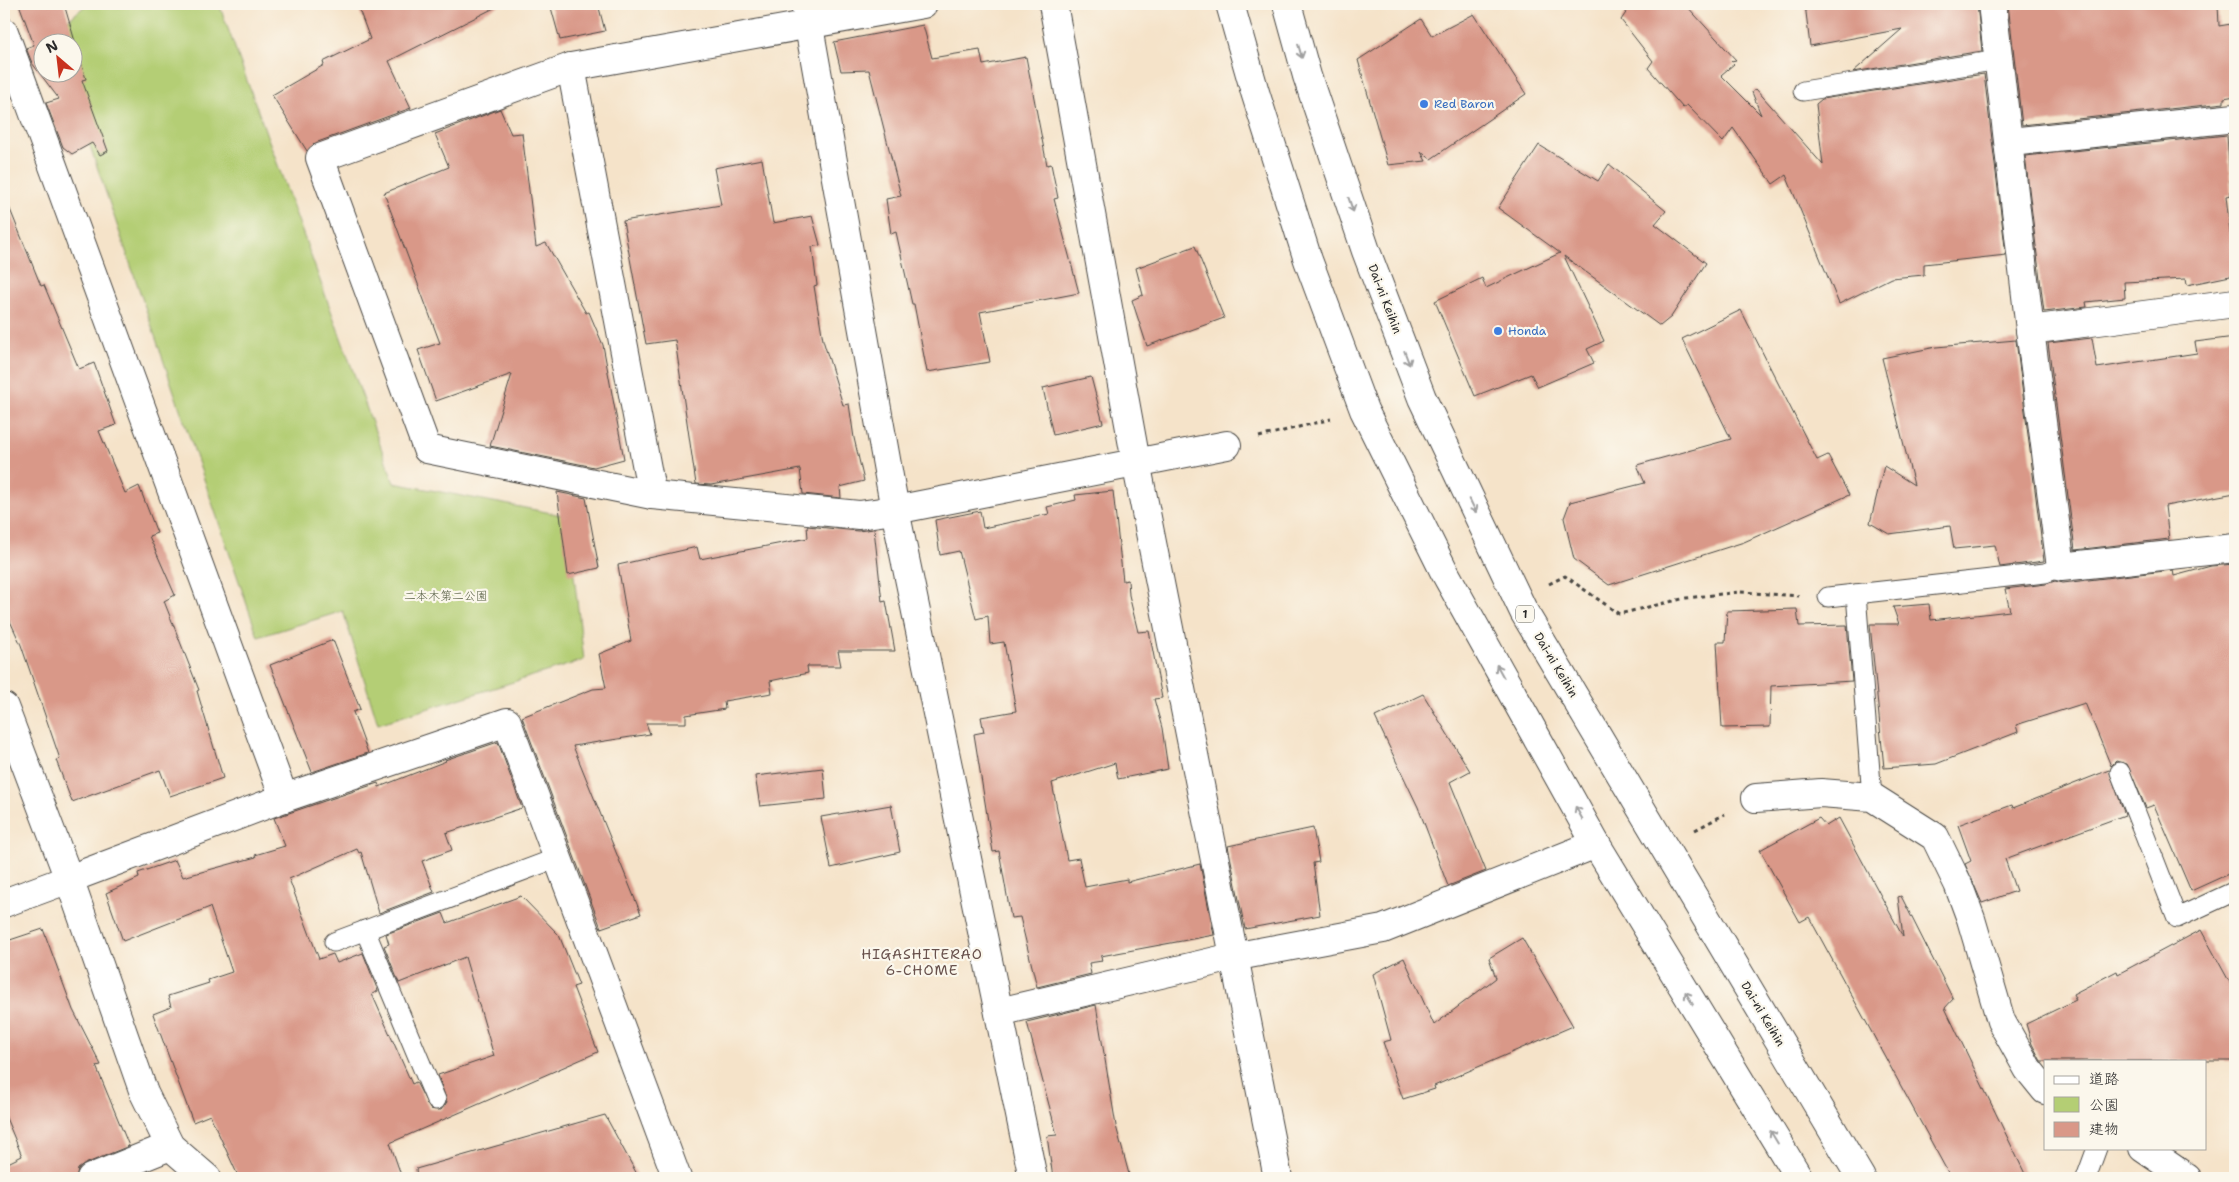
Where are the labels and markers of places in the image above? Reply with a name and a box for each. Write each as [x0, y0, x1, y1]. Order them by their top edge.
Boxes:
place label: Red Baron [1434, 96, 1494, 112]
marker: Red Baron [1418, 98, 1430, 110]
place label: Honda [1508, 323, 1547, 339]
marker: Honda [1492, 325, 1504, 337]

